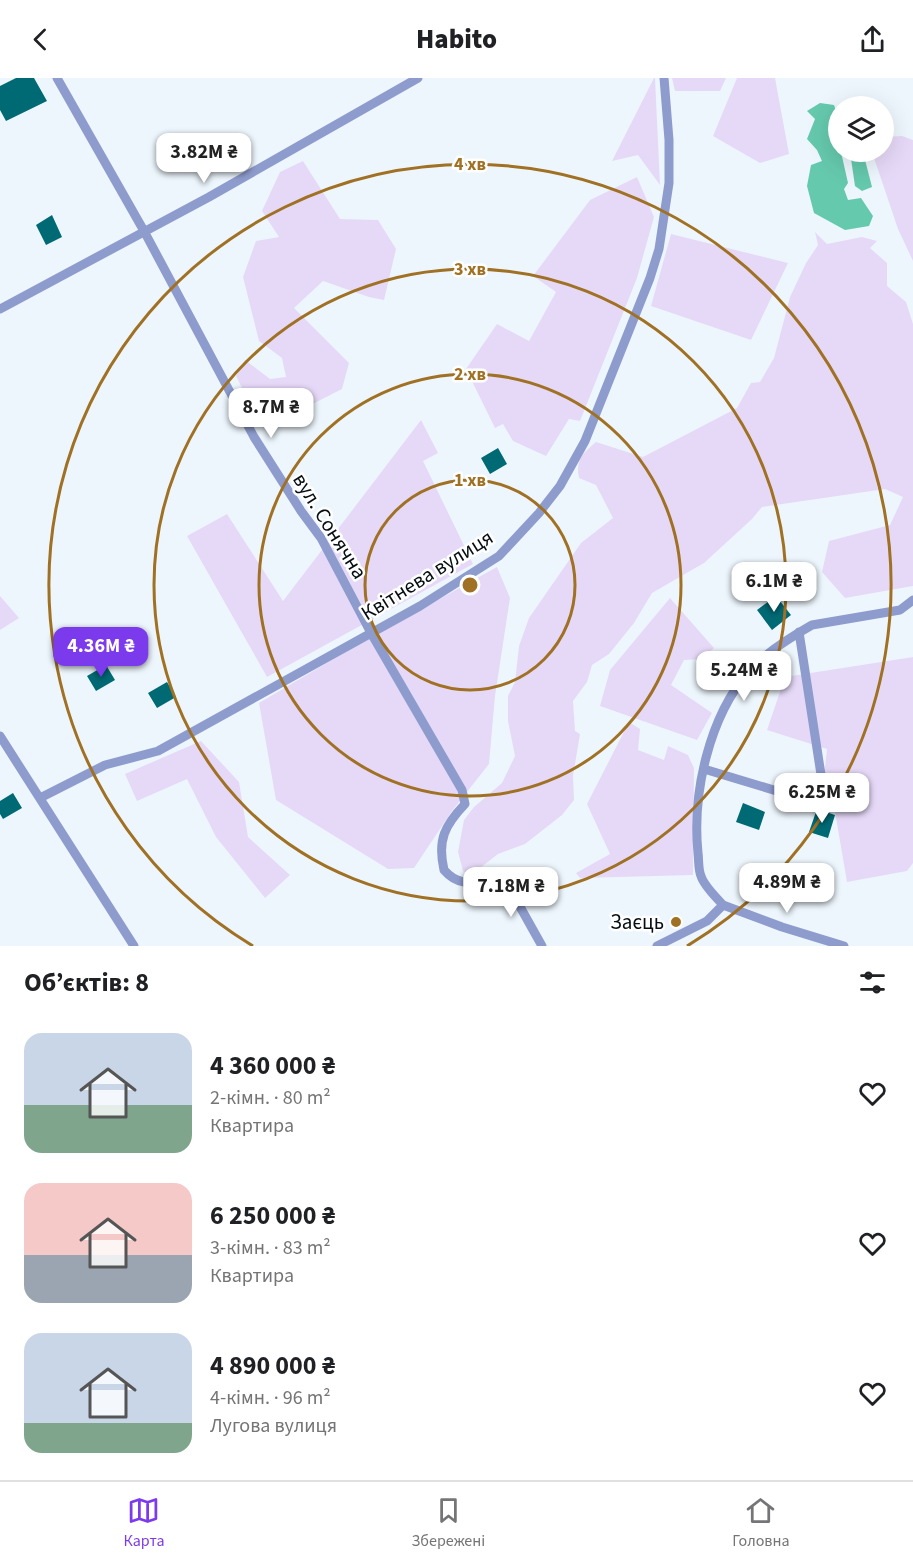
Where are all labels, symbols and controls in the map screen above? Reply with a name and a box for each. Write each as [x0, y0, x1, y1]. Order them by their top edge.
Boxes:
text: Habito [416, 20, 497, 59]
icon: back [24, 23, 57, 56]
icon: share [856, 23, 889, 56]
map controls [828, 96, 894, 162]
button: layers [828, 96, 894, 162]
pin: 3.82M ₴ [149, 133, 259, 184]
text: 3.82M ₴ [170, 138, 238, 166]
text: 4 хв [454, 152, 486, 177]
text: 3 хв [454, 257, 486, 282]
text: 2 хв [454, 362, 486, 387]
pin: 8.7M ₴ [222, 388, 320, 439]
text: 8.7M ₴ [243, 393, 299, 421]
street label: вул. Сонячна [285, 467, 375, 585]
text: 1 хв [454, 468, 486, 493]
street label: Квітнева вулиця [355, 522, 499, 628]
pin: 6.1M ₴ [725, 562, 823, 613]
text: 6.1M ₴ [746, 567, 802, 595]
centre of rings [460, 575, 480, 595]
pin: 4.36M ₴ [46, 627, 156, 678]
text: 4.36M ₴ [67, 632, 135, 660]
pin: 5.24M ₴ [689, 651, 799, 702]
text: 5.24M ₴ [710, 656, 778, 684]
pin: 6.25M ₴ [767, 773, 877, 824]
text: 6.25M ₴ [788, 778, 856, 806]
pin: 4.89M ₴ [732, 863, 842, 914]
pin: 7.18M ₴ [456, 867, 566, 918]
text: 4.89M ₴ [753, 868, 821, 896]
text: 7.18M ₴ [477, 872, 545, 900]
place label: Заєць [610, 907, 664, 937]
marker: Заєць [669, 915, 683, 929]
text: Об’єктів: 8 [24, 964, 149, 1001]
icon: filters [856, 966, 889, 999]
text: 4 360 000 ₴ [210, 1047, 335, 1084]
icon: home [72, 1057, 144, 1129]
icon: heart [856, 1077, 889, 1110]
text: 2-кімн. · 80 m² [210, 1084, 331, 1112]
text: Квартира [210, 1112, 294, 1140]
text: 6 250 000 ₴ [210, 1197, 335, 1234]
icon: home [72, 1207, 144, 1279]
icon: heart [856, 1227, 889, 1260]
text: 3-кімн. · 83 m² [210, 1234, 331, 1262]
text: Квартира [210, 1262, 294, 1290]
text: 4 890 000 ₴ [210, 1347, 335, 1384]
icon: home [72, 1357, 144, 1429]
icon: heart [856, 1377, 889, 1410]
text: 4-кімн. · 96 m² [210, 1384, 331, 1412]
text: Лугова вулиця [210, 1412, 337, 1440]
tab: Карта [123, 1494, 164, 1552]
tab: Збережені [411, 1494, 485, 1552]
tab: Головна [732, 1494, 790, 1552]

